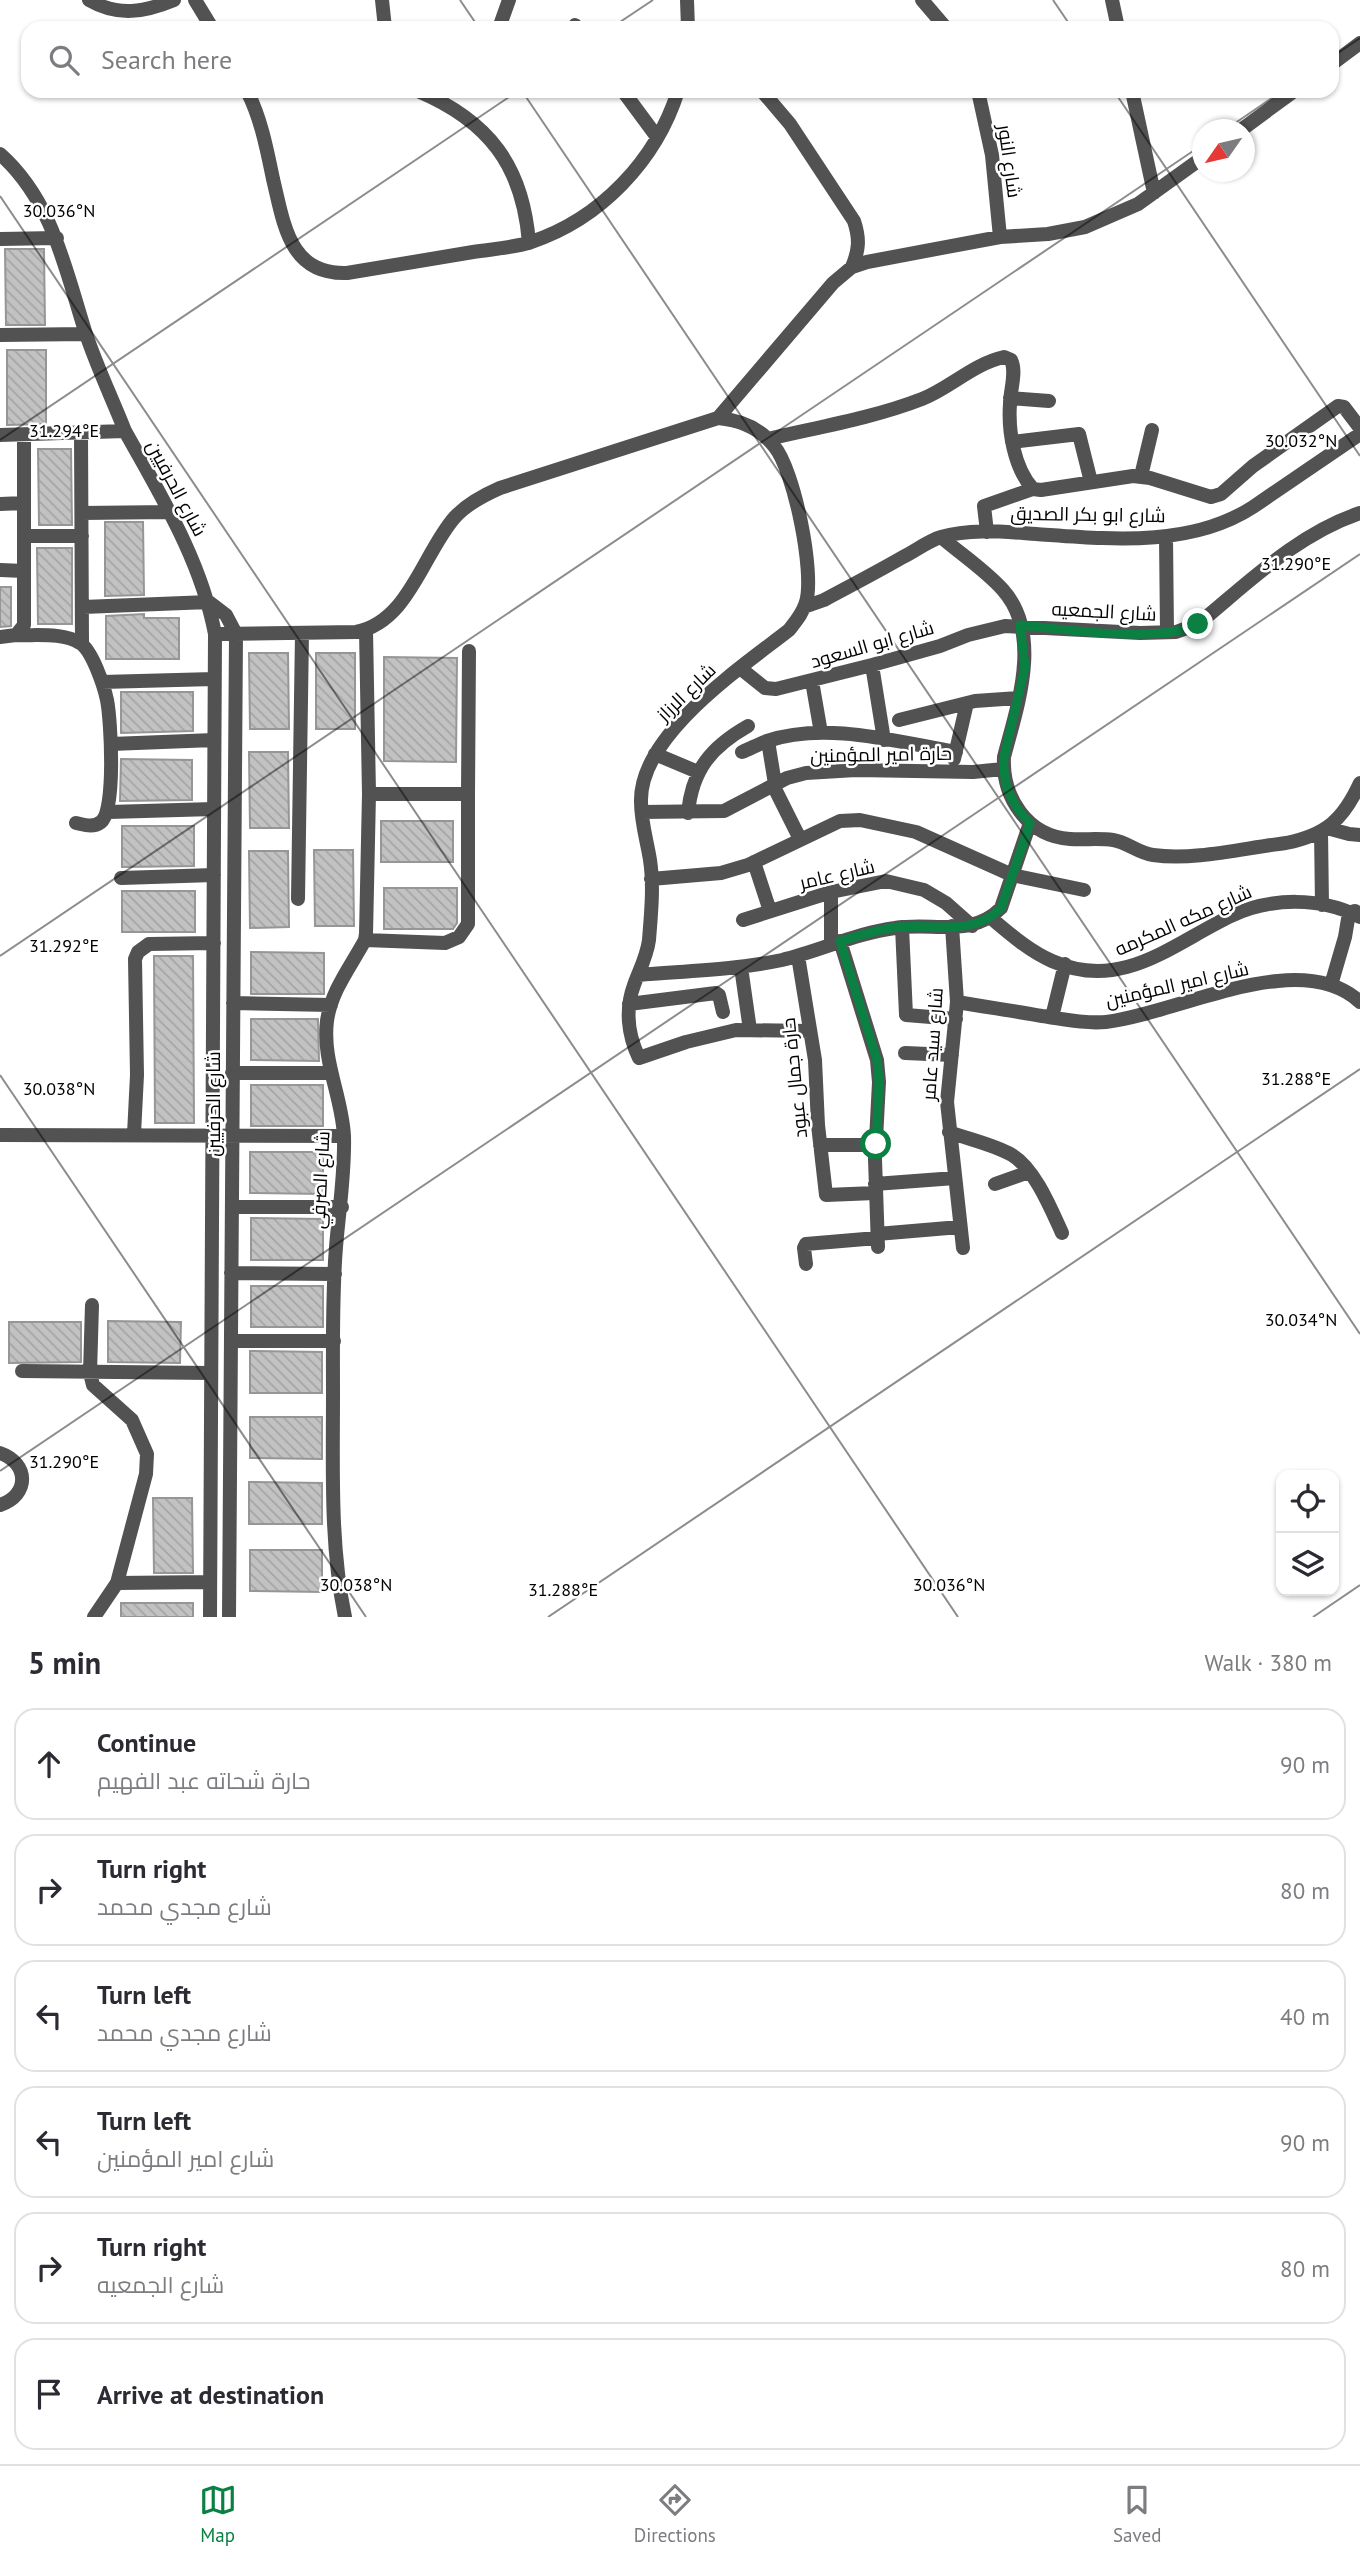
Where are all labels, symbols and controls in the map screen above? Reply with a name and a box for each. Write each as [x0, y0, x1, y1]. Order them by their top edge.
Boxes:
search box [21, 21, 1339, 98]
icon: search [45, 41, 83, 79]
text: Search here [101, 43, 232, 76]
north arrow [1192, 119, 1255, 182]
street label: شارع النور [991, 122, 1027, 199]
text: 30.036°N [23, 199, 95, 222]
text: 31.294°E [29, 419, 99, 442]
text: 30.032°N [1265, 429, 1337, 452]
street label: شارع الحرفيين [140, 436, 212, 541]
street label: شارع ابو بكر الصديق [1010, 501, 1166, 529]
text: 31.290°E [1261, 552, 1331, 575]
street label: شارع الجمعيه [1051, 596, 1157, 628]
route end [1182, 608, 1213, 639]
street label: شارع ابو السعود [808, 615, 937, 675]
street label: شارع الرزاز [651, 658, 722, 728]
street label: حارة امير المؤمنين [810, 741, 952, 767]
street label: شارع عامر [796, 854, 877, 896]
street label: شارع مكه المكرمه [1111, 879, 1256, 963]
text: 31.292°E [29, 934, 99, 957]
street label: شارع امير المؤمنين [1103, 956, 1251, 1014]
street label: شارع سيد عامر [916, 987, 950, 1102]
street label: حارة جمال عبود [776, 1017, 812, 1139]
street label: شارع الحرفيين [201, 1051, 227, 1157]
text: 31.288°E [1261, 1067, 1331, 1090]
text: 30.038°N [23, 1077, 95, 1100]
route start [860, 1128, 891, 1159]
street label: شارع الصرفي [305, 1130, 338, 1230]
text: 30.034°N [1265, 1308, 1337, 1331]
text: 31.290°E [29, 1450, 99, 1473]
map controls [1276, 1470, 1339, 1596]
button: locate [1276, 1470, 1339, 1533]
button: layers [1276, 1533, 1339, 1596]
text: 30.038°N [320, 1573, 392, 1596]
text: 30.036°N [913, 1573, 985, 1596]
text: 31.288°E [528, 1578, 598, 1601]
text: 5 min [28, 1643, 101, 1682]
text: Walk · 380 m [1205, 1648, 1332, 1677]
text: Continue [97, 1726, 196, 1759]
icon: ahead [30, 1745, 68, 1783]
text: 90 m [1280, 1750, 1330, 1779]
text: حارة شحاته عبد الفهيم [97, 1766, 311, 1795]
text: Turn right [97, 1852, 206, 1885]
icon: right [30, 1871, 68, 1909]
text: 80 m [1280, 1876, 1330, 1905]
text: شارع مجدي محمد [97, 1892, 272, 1921]
text: Turn left [97, 1978, 191, 2011]
icon: left [30, 1997, 68, 2035]
text: 40 m [1280, 2002, 1330, 2031]
text: شارع مجدي محمد [97, 2018, 272, 2047]
text: Turn left [97, 2104, 191, 2137]
icon: left [30, 2123, 68, 2161]
text: 90 m [1280, 2128, 1330, 2157]
text: شارع امير المؤمنين [97, 2144, 274, 2173]
text: Turn right [97, 2230, 206, 2263]
icon: right [30, 2249, 68, 2287]
text: 80 m [1280, 2254, 1330, 2283]
text: شارع الجمعيه [97, 2270, 224, 2299]
icon: arrive [30, 2375, 68, 2413]
text: Arrive at destination [97, 2378, 324, 2411]
tab: Map [199, 2481, 237, 2547]
tab: Directions [634, 2481, 716, 2547]
tab: Saved [1113, 2481, 1161, 2547]

